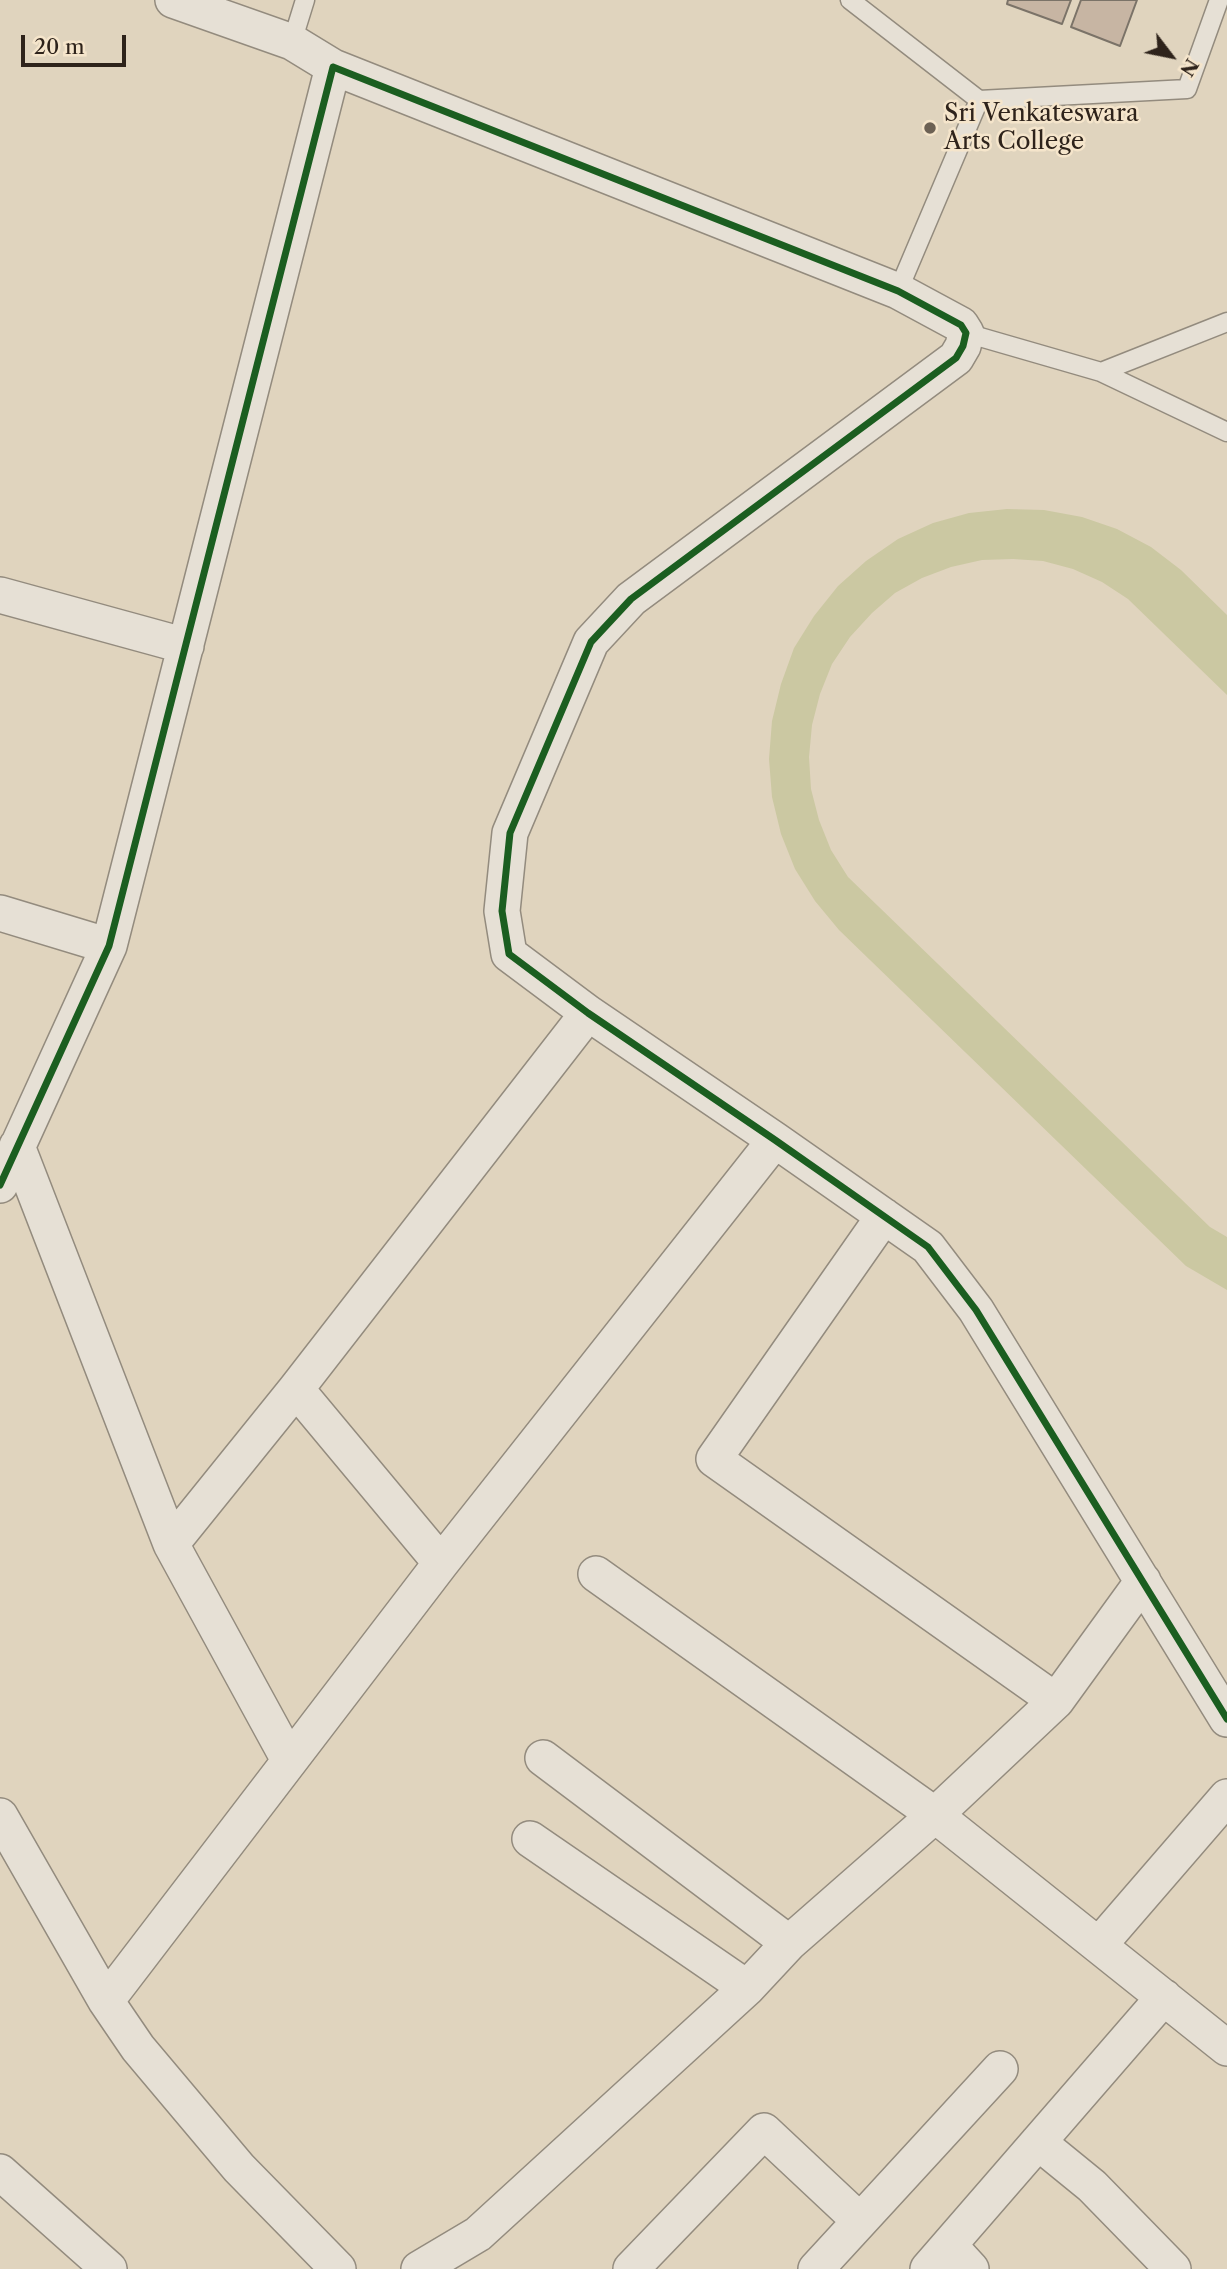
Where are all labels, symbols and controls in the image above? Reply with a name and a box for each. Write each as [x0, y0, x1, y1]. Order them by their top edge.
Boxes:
scale bar [24, 21, 130, 65]
north arrow [1136, 21, 1206, 91]
text: 20 m [34, 34, 85, 59]
text: N [1175, 54, 1203, 80]
place label: Sri Venkateswara Arts College [944, 100, 1139, 156]
marker: Sri Venkateswara Arts College [922, 120, 938, 136]

